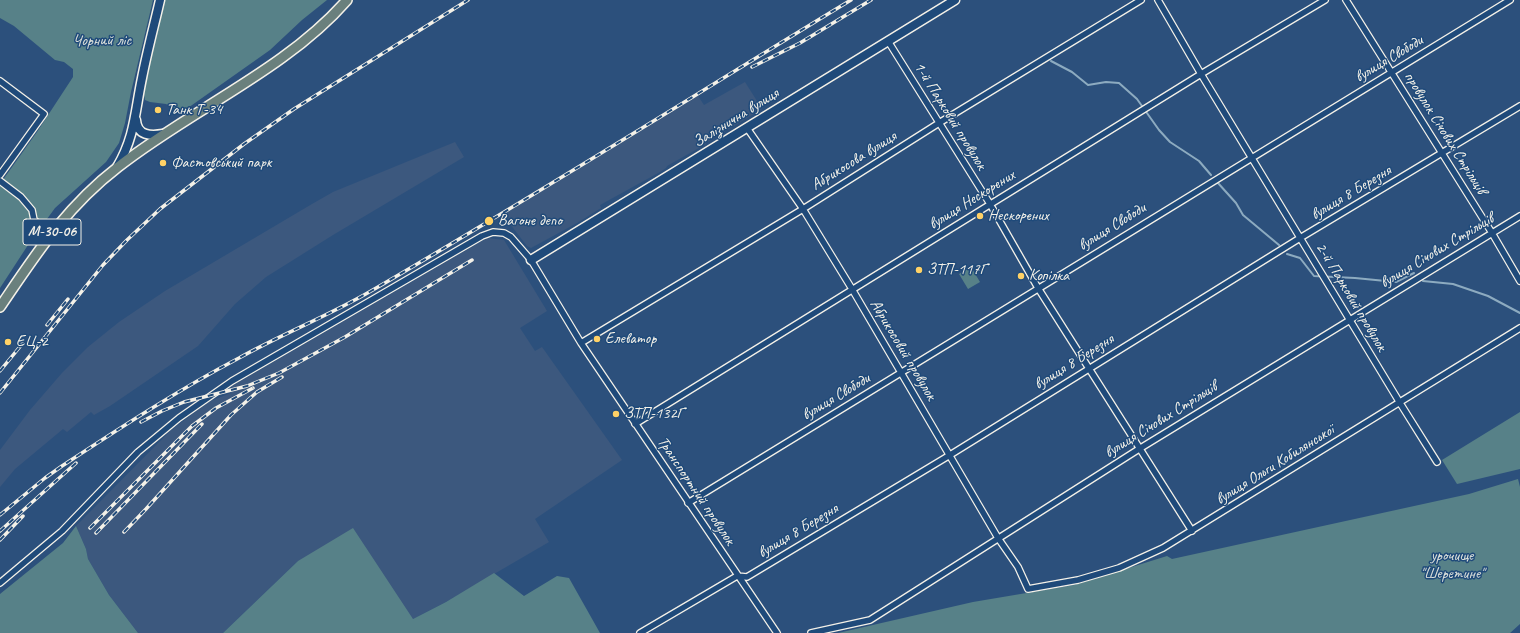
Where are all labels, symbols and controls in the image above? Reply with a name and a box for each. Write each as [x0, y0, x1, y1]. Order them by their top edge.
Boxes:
park label: Чорний ліс [73, 31, 131, 51]
street label: вулиця Свободи [1351, 31, 1427, 87]
street label: 1-й Парковий провулок [909, 59, 991, 173]
street label: провулок Січових Стрільців [1400, 68, 1490, 198]
street label: Залізнична вулиця [690, 84, 782, 152]
place label: Танк Т-34 [166, 100, 222, 120]
marker: Танк Т-34 [153, 105, 163, 115]
street label: Абрикосова вулиця [808, 127, 900, 195]
place label: Фастовський парк [171, 153, 272, 173]
marker: Фастовський парк [158, 158, 168, 168]
street label: вулиця 8 Березня [1307, 161, 1395, 225]
street label: вулиця Нескорених [925, 166, 1019, 234]
street label: вулиця Свободи [1075, 199, 1149, 255]
place label: Нескорених [988, 206, 1049, 226]
street label: вулиця Січових Стрільців [1377, 209, 1497, 293]
place label: Вагоне депо [498, 211, 562, 231]
marker: Нескорених [975, 211, 985, 221]
marker: Вагоне депо [483, 215, 495, 227]
road number: М-30-06 [23, 219, 81, 245]
street label: 2-й Парковий провулок [1311, 239, 1391, 355]
place label: ЗТП-117Г [927, 260, 987, 280]
marker: ЗТП-117Г [914, 265, 924, 275]
place label: Копілка [1029, 266, 1069, 286]
marker: Копілка [1016, 271, 1026, 281]
street label: Абрикосовий провулок [865, 296, 941, 404]
place label: Елеватор [605, 329, 656, 349]
street label: вулиця 8 Березня [1031, 330, 1117, 394]
place label: ЕЦ-2 [16, 332, 48, 352]
marker: Елеватор [592, 334, 602, 344]
marker: ЕЦ-2 [3, 337, 13, 347]
street label: вулиця Свободи [798, 369, 874, 425]
street label: вулиця Січових Стрільців [1101, 378, 1221, 462]
place label: ЗТП-132Г [624, 404, 684, 424]
marker: ЗТП-132Г [611, 409, 621, 419]
street label: вулиця Ольги Кобилянської [1212, 421, 1338, 509]
street label: Транспортний провулок [653, 433, 739, 549]
street label: вулиця 8 Березня [754, 499, 842, 563]
park label: урочище "Шеретине" [1420, 546, 1484, 584]

